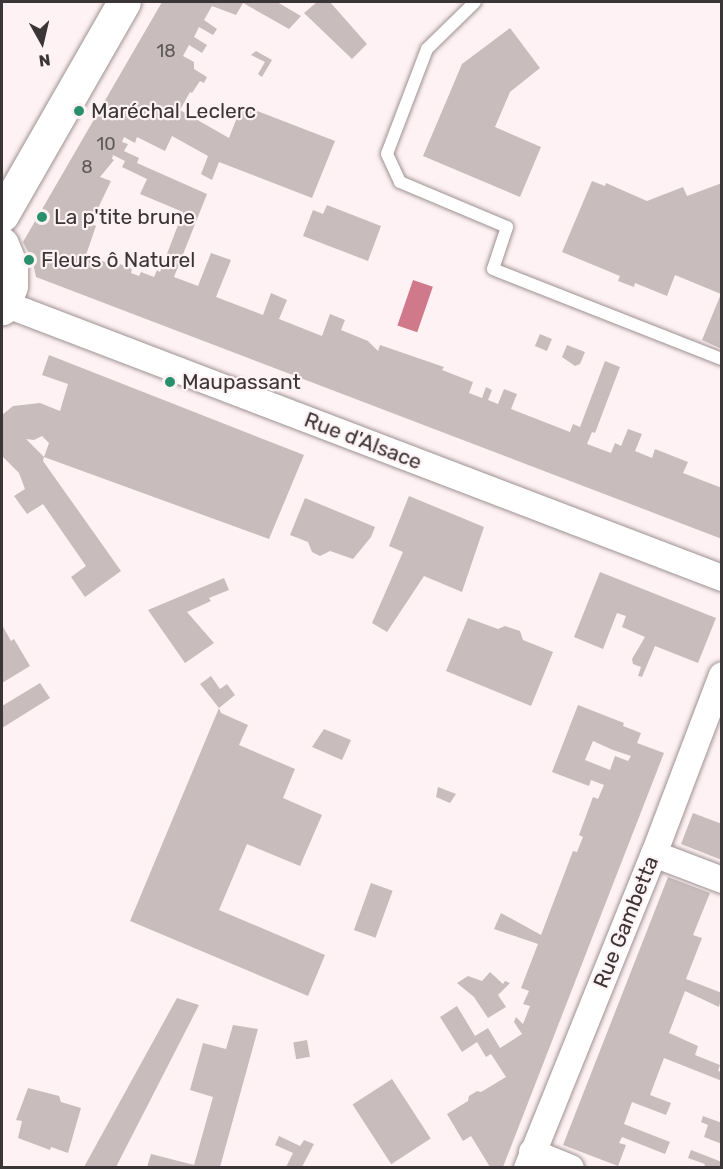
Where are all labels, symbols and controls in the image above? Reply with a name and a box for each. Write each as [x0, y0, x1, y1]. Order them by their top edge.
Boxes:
north arrow [12, 12, 72, 72]
house number: 18 [156, 40, 176, 62]
text: N [38, 50, 52, 71]
place label: Maréchal Leclerc [91, 98, 256, 124]
marker: Maréchal Leclerc [72, 104, 86, 118]
house number: 10 [96, 133, 116, 155]
house number: 8 [81, 156, 93, 178]
place label: La p'tite brune [54, 204, 195, 230]
marker: La p'tite brune [35, 210, 49, 224]
place label: Fleurs ô Naturel [41, 247, 195, 273]
marker: Fleurs ô Naturel [22, 253, 36, 267]
place label: Maupassant [182, 369, 301, 395]
marker: Maupassant [163, 375, 177, 389]
street label: Rue d'Alsace [301, 407, 425, 475]
street label: Rue Gambetta [588, 852, 664, 992]

